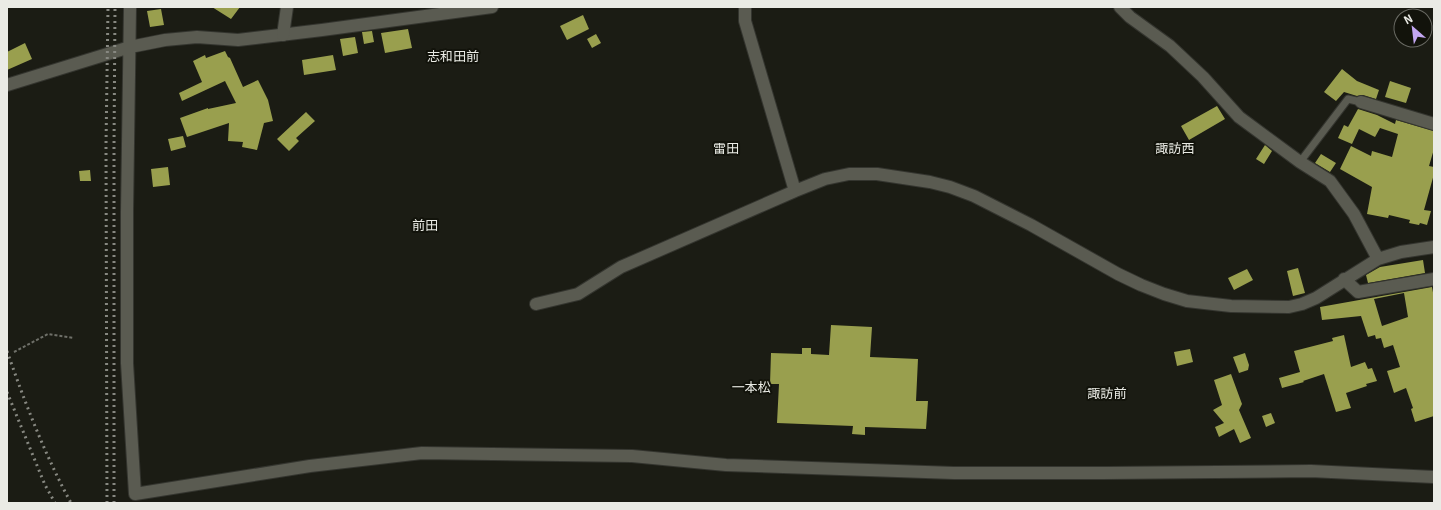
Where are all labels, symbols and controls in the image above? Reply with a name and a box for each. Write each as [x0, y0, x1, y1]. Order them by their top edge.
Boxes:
north arrow [1393, 8, 1433, 48]
text: N [1400, 9, 1415, 27]
district label: 志和田前 [427, 46, 479, 65]
district label: 雷田 [713, 138, 739, 157]
district label: 諏訪西 [1155, 138, 1195, 157]
district label: 前田 [412, 215, 438, 234]
district label: 一本松 [731, 377, 771, 396]
district label: 諏訪前 [1087, 383, 1127, 402]

